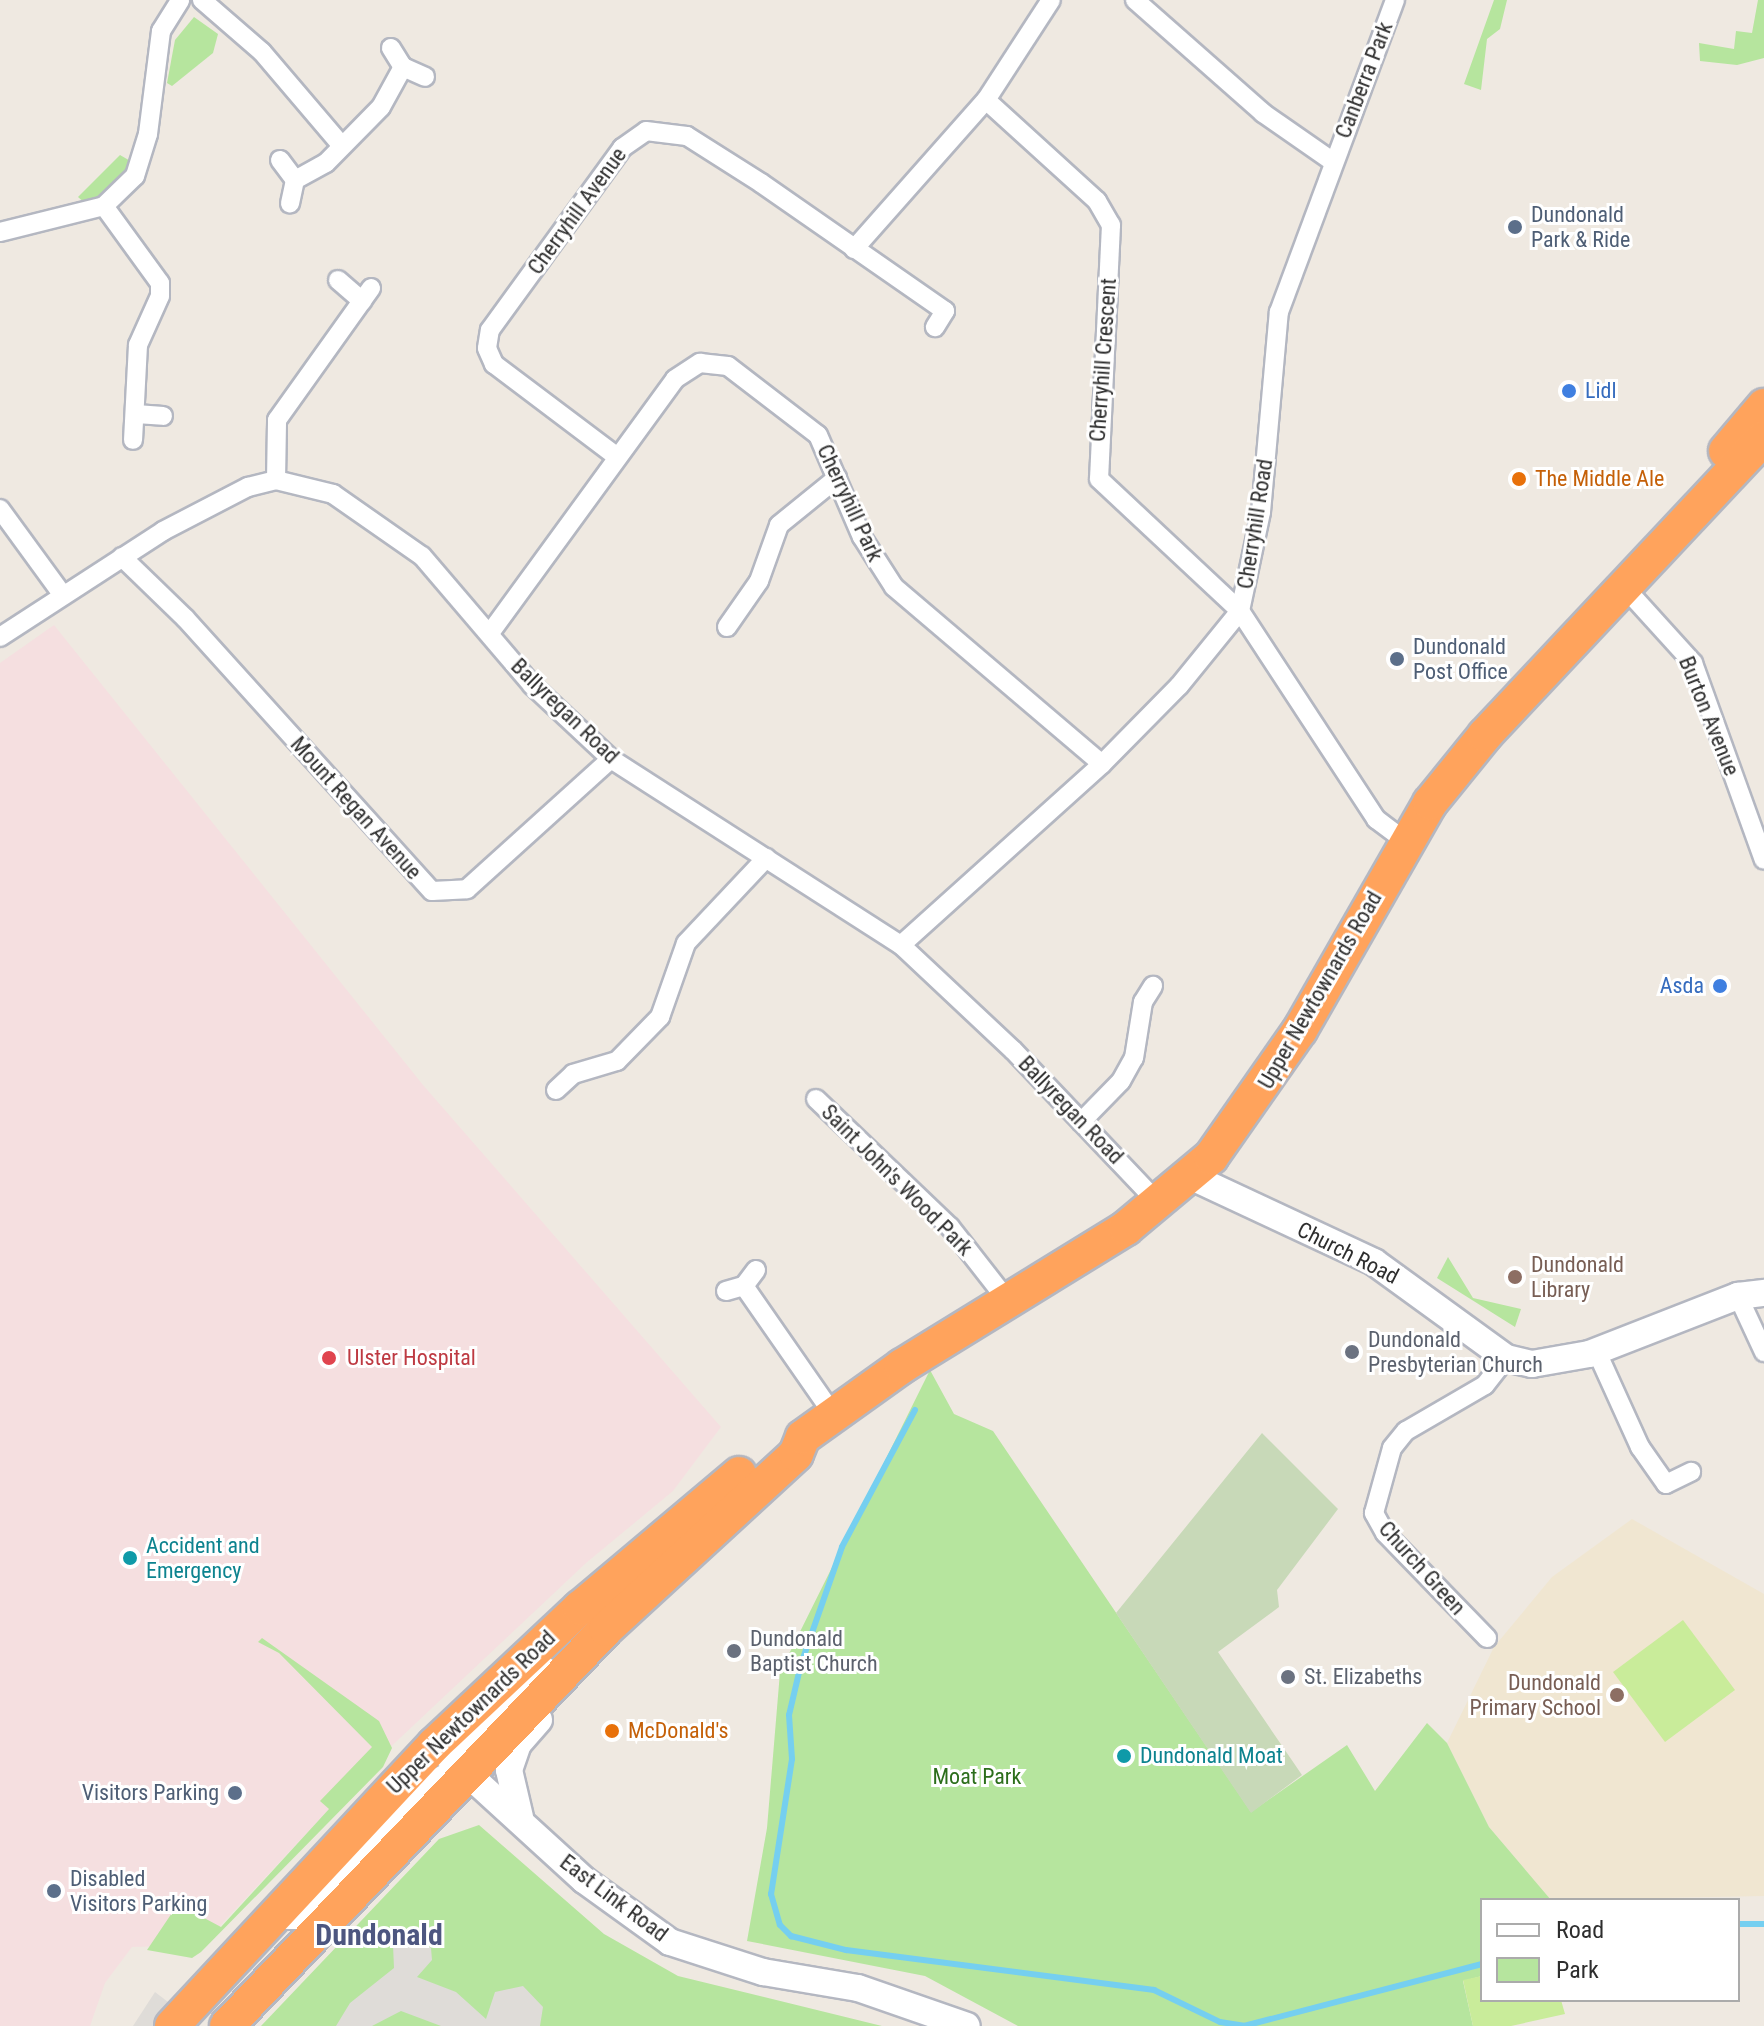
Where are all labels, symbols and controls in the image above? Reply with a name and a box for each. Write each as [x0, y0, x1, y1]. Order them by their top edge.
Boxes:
street label: Canberra Park [1330, 18, 1398, 142]
street label: Cherryhill Avenue [522, 142, 632, 280]
place label: Dundonald Park & Ride [1531, 201, 1630, 252]
marker: Dundonald Park & Ride [1506, 218, 1524, 236]
street label: Cherryhill Crescent [1084, 277, 1122, 443]
place label: Lidl [1585, 378, 1616, 404]
marker: Lidl [1560, 382, 1578, 400]
street label: Cherryhill Park [811, 440, 889, 566]
street label: Cherryhill Road [1232, 457, 1278, 591]
place label: The Middle Ale [1535, 466, 1664, 492]
marker: The Middle Ale [1510, 470, 1528, 488]
place label: Dundonald Post Office [1413, 633, 1508, 684]
marker: Dundonald Post Office [1388, 650, 1406, 668]
street label: Ballyregan Road [506, 653, 624, 769]
street label: Burton Avenue [1673, 653, 1745, 779]
street label: Mount Regan Avenue [285, 731, 427, 885]
street label: Upper Newtownards Road [1253, 886, 1387, 1094]
place label: Asda [1660, 973, 1704, 999]
marker: Asda [1711, 977, 1729, 995]
street label: Ballyregan Road [1013, 1051, 1129, 1169]
street label: Saint John's Wood Park [816, 1099, 978, 1261]
street label: Church Road [1293, 1216, 1403, 1290]
place label: Dundonald Library [1531, 1251, 1624, 1302]
marker: Dundonald Library [1506, 1268, 1524, 1286]
place label: Dundonald Presbyterian Church [1368, 1326, 1543, 1378]
marker: Dundonald Presbyterian Church [1343, 1343, 1361, 1361]
place label: Ulster Hospital [347, 1345, 476, 1371]
marker: Ulster Hospital [318, 1347, 340, 1369]
street label: Church Green [1373, 1516, 1471, 1620]
place label: Accident and Emergency [146, 1532, 260, 1584]
marker: Accident and Emergency [121, 1549, 139, 1567]
street label: Upper Newtownards Road [381, 1625, 561, 1799]
place label: Dundonald Baptist Church [750, 1625, 878, 1676]
marker: Dundonald Baptist Church [725, 1642, 743, 1660]
place label: St. Elizabeths [1304, 1664, 1422, 1690]
marker: St. Elizabeths [1279, 1668, 1297, 1686]
place label: Dundonald Primary School [1470, 1669, 1601, 1720]
marker: Dundonald Primary School [1608, 1686, 1626, 1704]
place label: McDonald's [628, 1718, 729, 1744]
marker: McDonald's [603, 1722, 621, 1740]
place label: Dundonald Moat [1140, 1743, 1283, 1769]
marker: Dundonald Moat [1115, 1747, 1133, 1765]
park label: Moat Park [933, 1764, 1021, 1790]
place label: Visitors Parking [82, 1780, 219, 1806]
marker: Visitors Parking [226, 1784, 244, 1802]
street label: East Link Road [555, 1849, 673, 1947]
place label: Disabled Visitors Parking [70, 1865, 207, 1916]
marker: Disabled Visitors Parking [45, 1882, 63, 1900]
legend [1480, 1898, 1740, 2002]
text: Road [1556, 1916, 1604, 1944]
district label: Dundonald [315, 1917, 443, 1953]
text: Park [1556, 1956, 1599, 1984]

